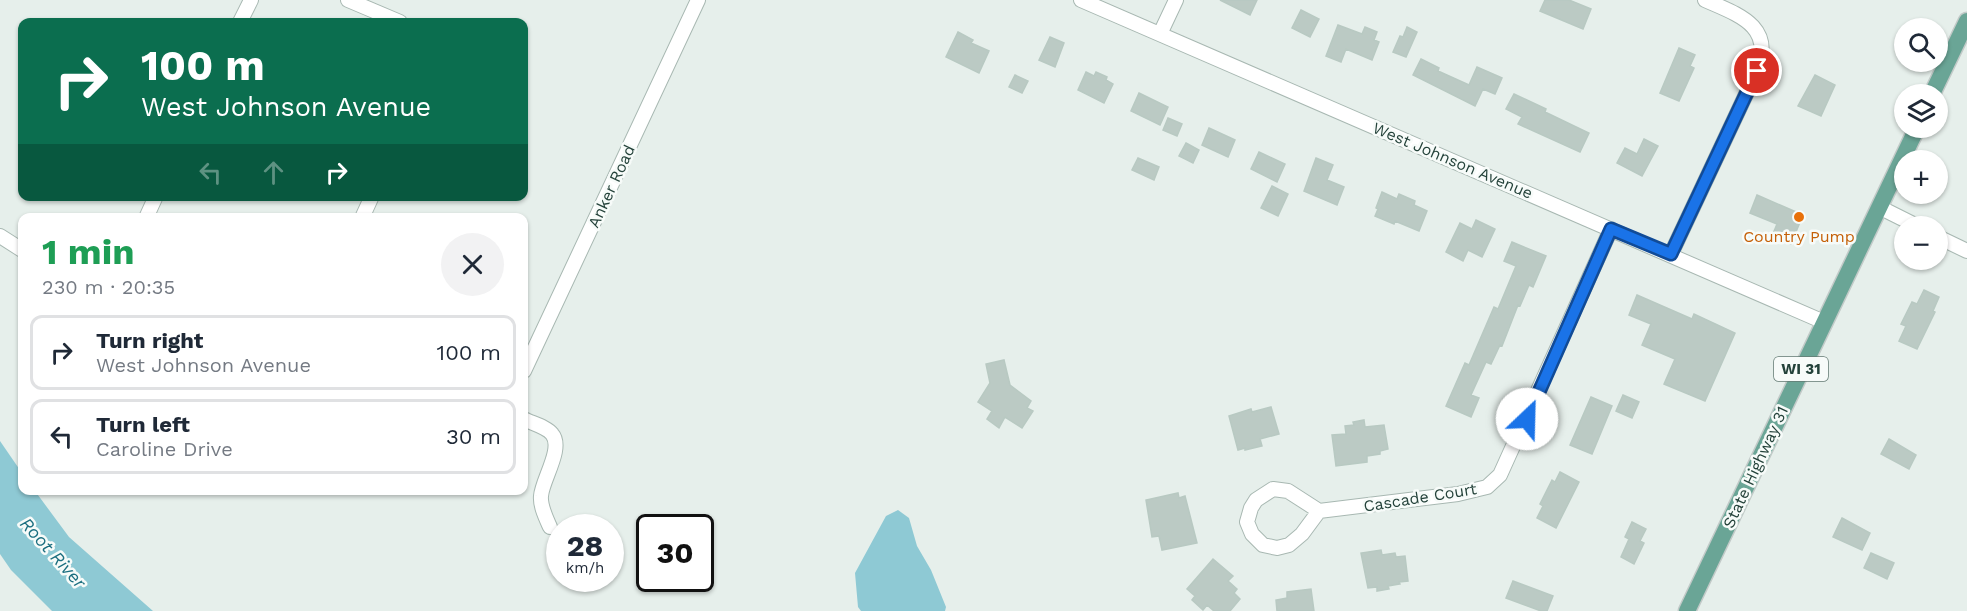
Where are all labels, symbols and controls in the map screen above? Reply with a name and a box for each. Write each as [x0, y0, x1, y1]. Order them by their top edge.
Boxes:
map controls [1894, 18, 1948, 270]
button: search [1894, 18, 1948, 72]
text: 100 m [141, 41, 265, 90]
icon: right [42, 42, 120, 120]
pin [1731, 45, 1782, 96]
icon: arrive [1740, 54, 1773, 87]
button: layers [1894, 84, 1948, 138]
text: West Johnson Avenue [141, 91, 431, 123]
street label: West Johnson Avenue [1370, 118, 1536, 203]
street label: Anker Road [584, 142, 639, 231]
button: + [1894, 150, 1948, 204]
icon: left [194, 156, 227, 189]
icon: ahead [257, 156, 290, 189]
icon: right [320, 156, 353, 189]
marker: Country Pump [1792, 210, 1806, 224]
button: − [1894, 216, 1948, 270]
place label: Country Pump [1743, 227, 1855, 246]
text: 1 min [42, 231, 134, 273]
button: close [441, 233, 504, 296]
text: 230 m · 20:35 [42, 275, 175, 299]
text: Turn right [96, 328, 203, 353]
icon: right [45, 336, 78, 369]
text: 100 m [437, 340, 501, 365]
text: West Johnson Avenue [96, 353, 311, 377]
road number: WI 31 [1774, 357, 1828, 381]
position arrow [1495, 387, 1559, 451]
street label: State Highway 31 [1719, 403, 1792, 531]
text: Turn left [96, 412, 190, 437]
icon: left [45, 420, 78, 453]
text: 30 m [446, 424, 501, 449]
text: Caroline Drive [96, 437, 233, 461]
street label: Cascade Court [1362, 479, 1478, 516]
water label: Root River [16, 513, 91, 593]
speed limit sign: 30 [636, 514, 714, 592]
text: 28 [567, 528, 603, 563]
text: km/h [566, 559, 604, 577]

